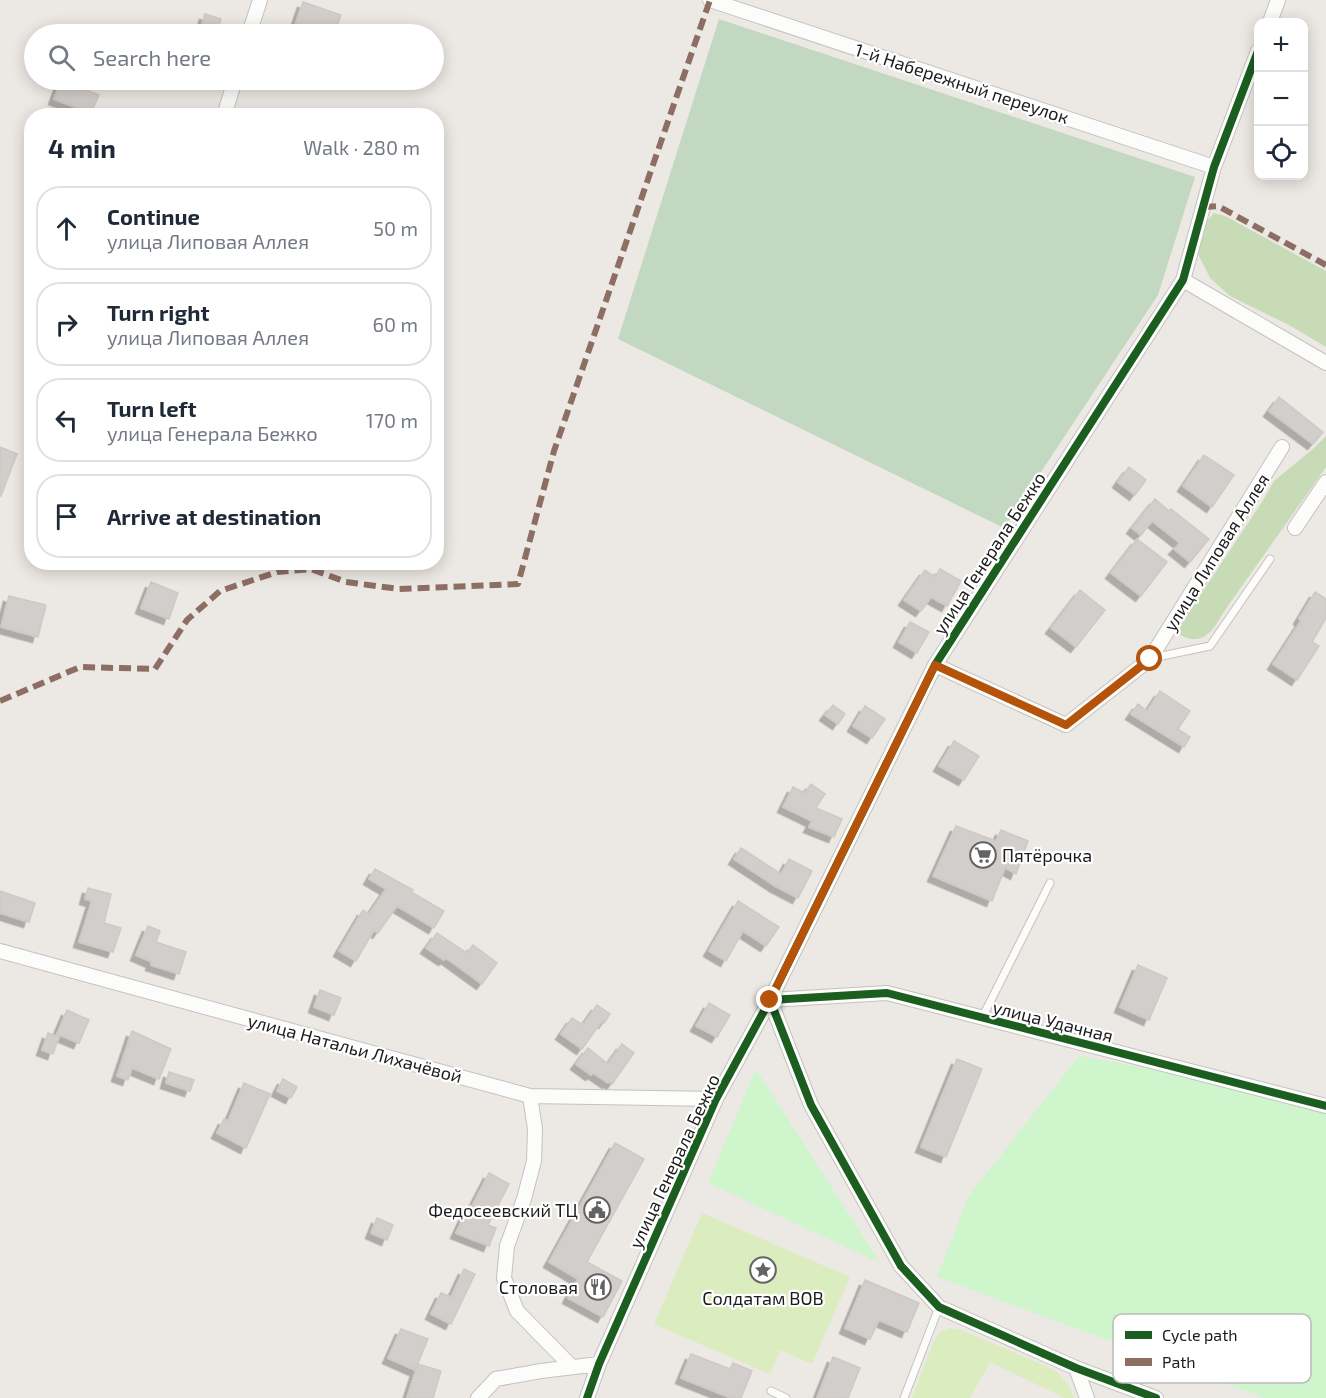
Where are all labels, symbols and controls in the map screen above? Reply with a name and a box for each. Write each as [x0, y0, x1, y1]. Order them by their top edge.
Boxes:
map controls [1254, 18, 1308, 180]
button: + [1254, 18, 1308, 72]
search box [24, 24, 444, 90]
street label: 1-й Набережный переулок [852, 38, 1072, 128]
icon: search [45, 41, 78, 74]
text: Search here [93, 44, 211, 70]
button: − [1254, 72, 1308, 126]
button: locate [1254, 126, 1308, 180]
text: 4 min [48, 132, 116, 163]
text: Walk · 280 m [303, 135, 420, 159]
text: Continue [107, 203, 200, 229]
icon: ahead [50, 212, 83, 245]
text: 50 m [373, 216, 418, 240]
text: улица Липовая Аллея [107, 229, 309, 253]
text: Turn right [107, 299, 209, 325]
icon: right [50, 308, 83, 341]
text: 60 m [373, 312, 418, 336]
text: улица Липовая Аллея [107, 325, 309, 349]
text: Turn left [107, 395, 196, 421]
icon: left [50, 404, 83, 437]
text: 170 m [366, 408, 418, 432]
text: улица Генерала Бежко [107, 421, 318, 445]
street label: улица Генерала Бежко [928, 467, 1050, 639]
street label: улица Липовая Аллея [1158, 469, 1274, 635]
icon: arrive [50, 500, 83, 533]
text: Arrive at destination [107, 503, 321, 529]
route start [1136, 645, 1162, 671]
supermarket icon: Пятёрочка [968, 840, 998, 870]
place label: Пятёрочка [1002, 844, 1092, 866]
route end [756, 986, 782, 1012]
street label: улица Удачная [991, 995, 1115, 1047]
street label: улица Натальи Лихачёвой [245, 1009, 465, 1087]
street label: улица Генерала Бежко [624, 1070, 724, 1252]
public building icon: Федосеевский ТЦ [582, 1195, 612, 1225]
place label: Федосеевский ТЦ [428, 1199, 578, 1221]
place icon: Солдатам ВОВ [748, 1255, 778, 1285]
restaurant icon: Столовая [583, 1272, 613, 1302]
place label: Столовая [499, 1276, 578, 1298]
place label: Солдатам ВОВ [702, 1287, 824, 1309]
legend [1113, 1314, 1311, 1383]
text: Cycle path [1162, 1325, 1238, 1344]
text: Path [1162, 1352, 1196, 1371]

